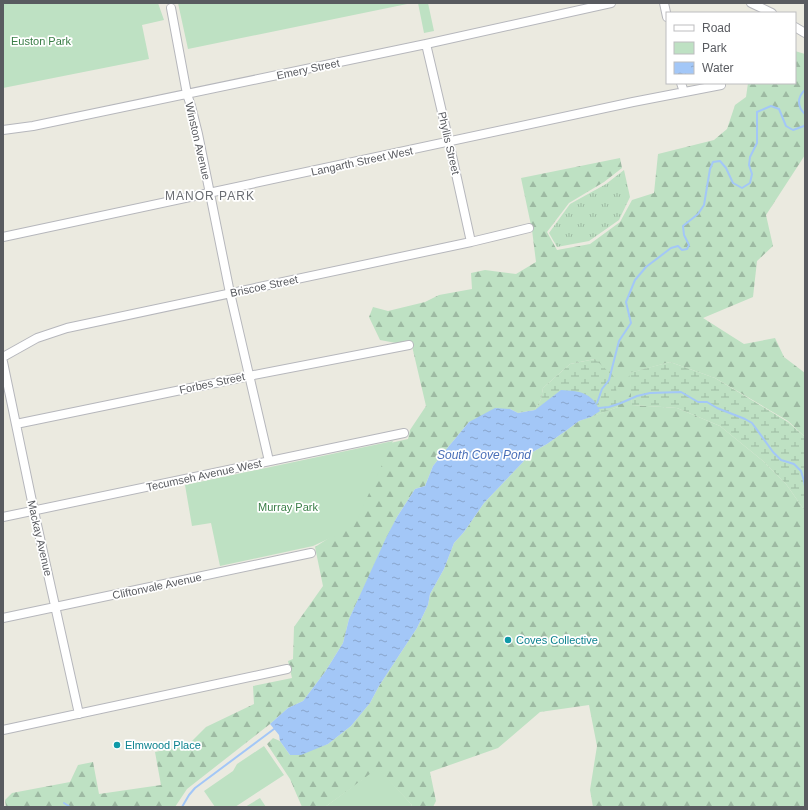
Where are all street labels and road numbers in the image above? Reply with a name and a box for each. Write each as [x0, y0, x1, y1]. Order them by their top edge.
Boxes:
street label: Emery Street [275, 56, 341, 82]
street label: Winston Avenue [183, 101, 213, 181]
street label: Phyllis Street [436, 110, 462, 176]
street label: Langarth Street West [310, 144, 414, 178]
street label: Briscoe Street [229, 273, 299, 299]
street label: Forbes Street [178, 370, 246, 396]
street label: Tecumseh Avenue West [145, 457, 263, 493]
street label: Mackay Avenue [25, 499, 55, 577]
street label: Cliftonvale Avenue [111, 571, 203, 601]

